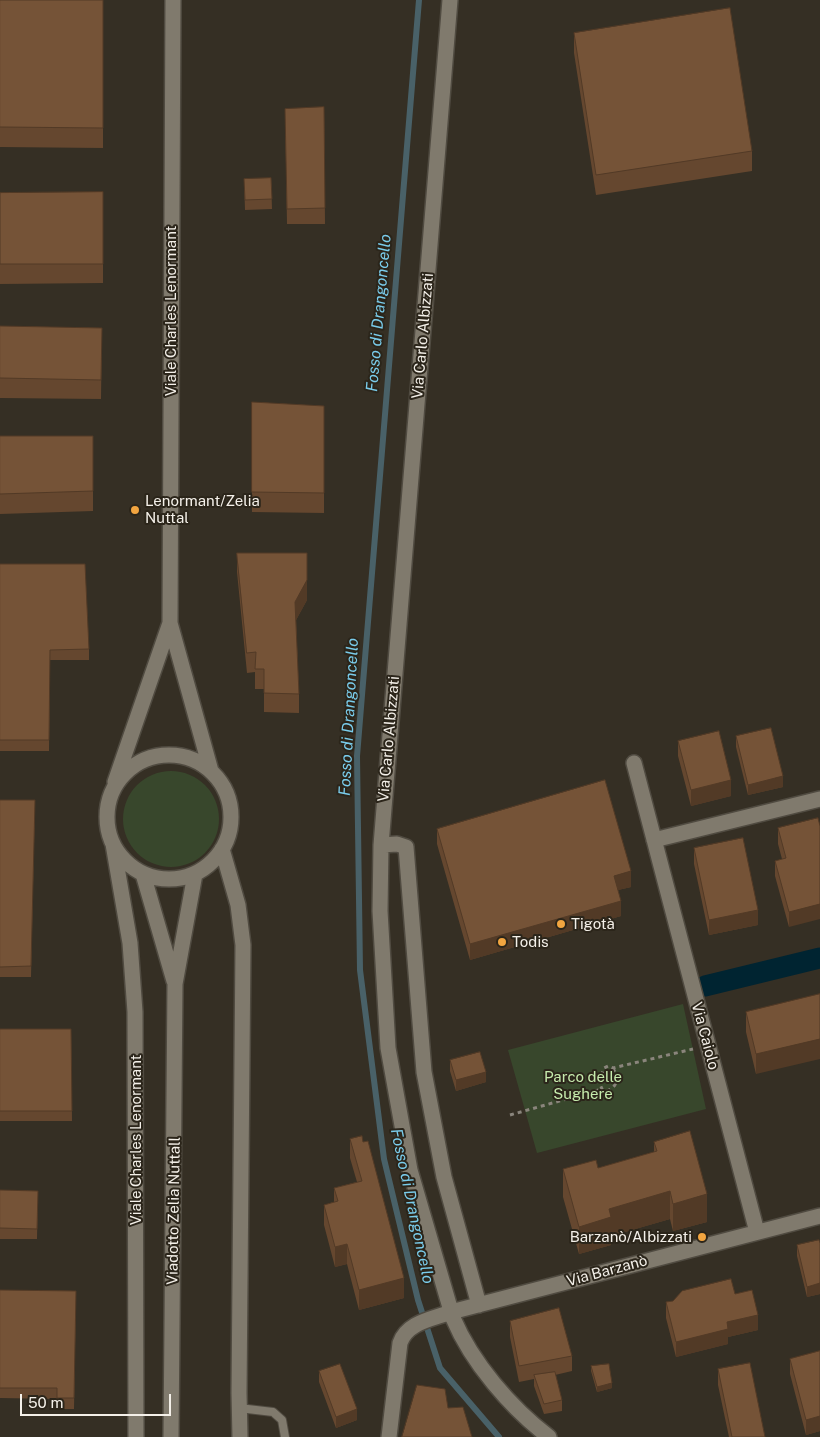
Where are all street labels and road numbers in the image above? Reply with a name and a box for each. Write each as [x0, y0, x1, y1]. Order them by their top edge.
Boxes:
street label: Viale Charles Lenormant [162, 226, 180, 396]
street label: Via Carlo Albizzati [409, 272, 437, 400]
street label: Via Carlo Albizzati [375, 675, 403, 803]
street label: Via Caiolo [687, 1000, 723, 1072]
street label: Viale Charles Lenormant [127, 1055, 145, 1225]
street label: Viadotto Zelia Nuttall [164, 1137, 184, 1285]
street label: Via Barzanò [565, 1252, 649, 1290]

